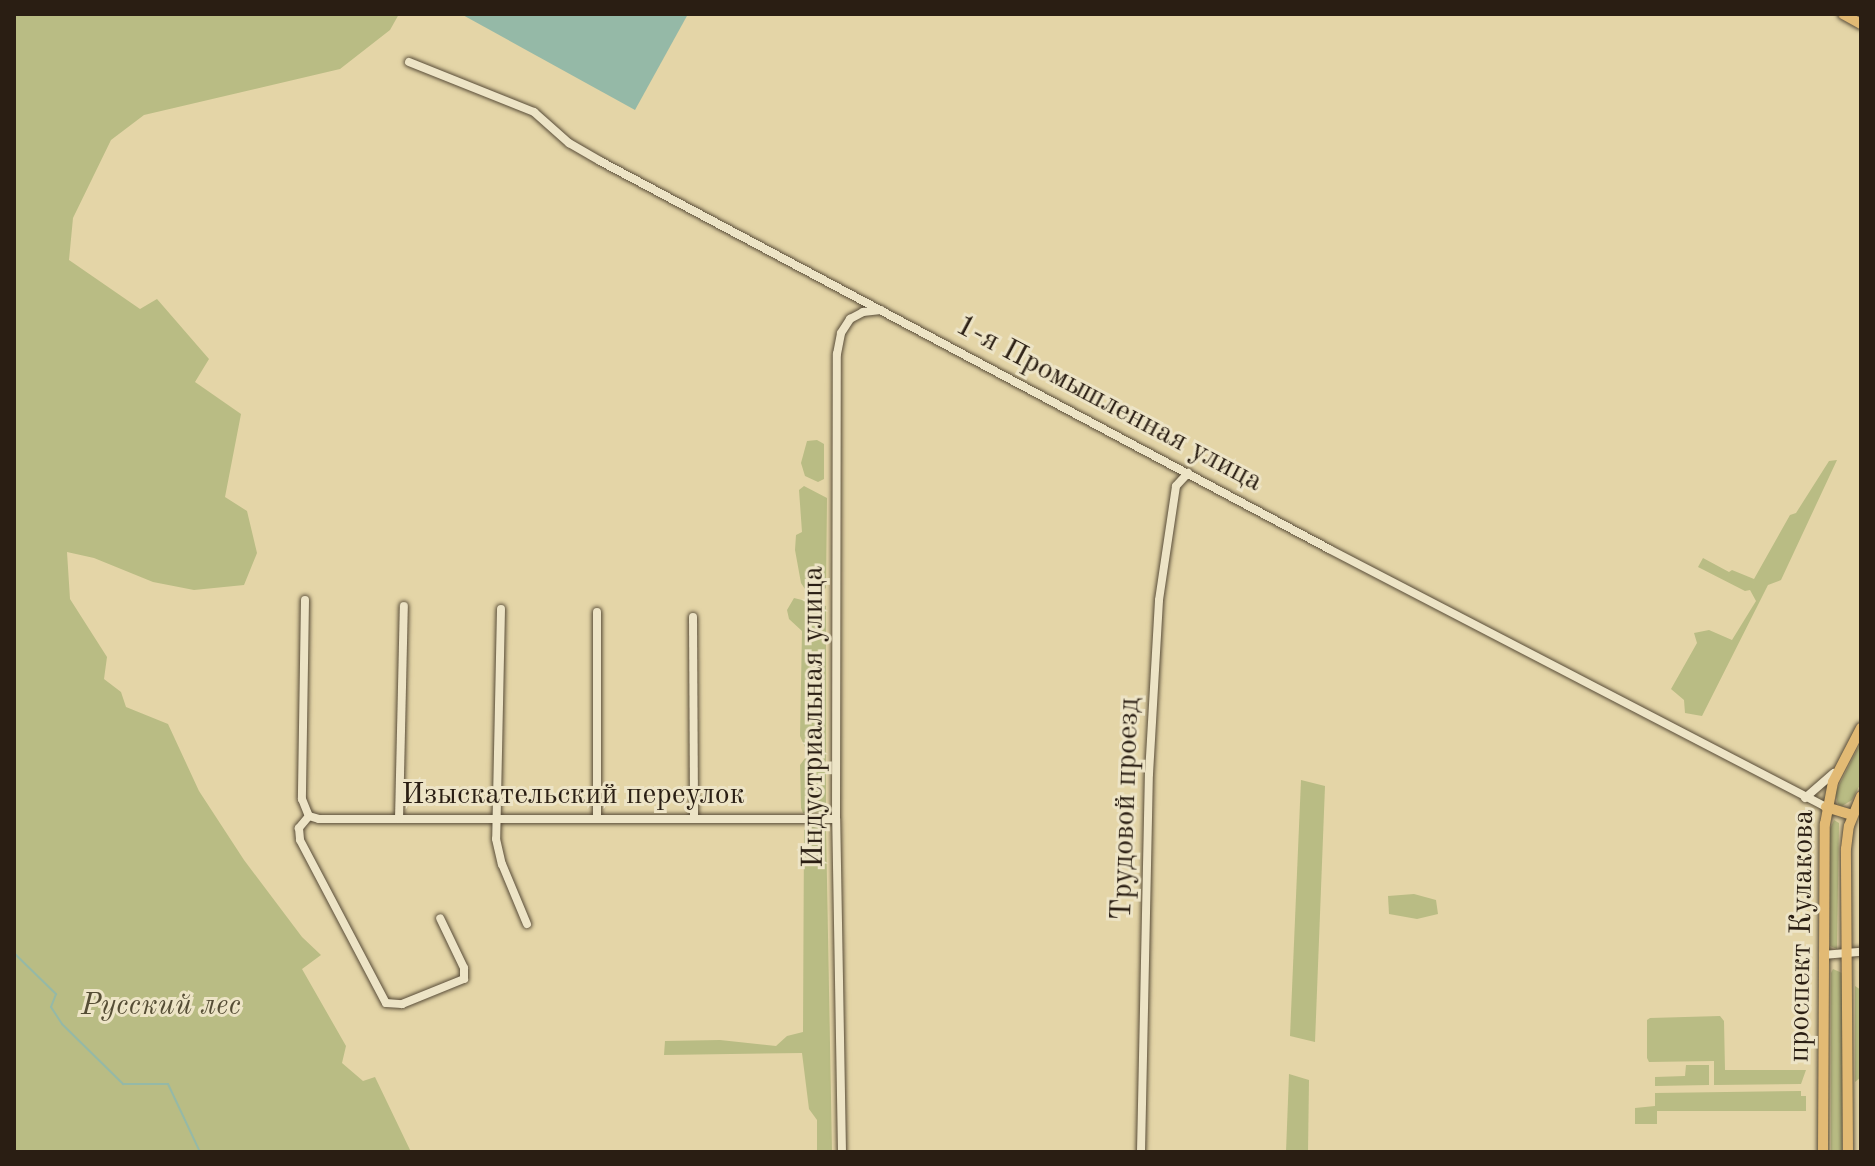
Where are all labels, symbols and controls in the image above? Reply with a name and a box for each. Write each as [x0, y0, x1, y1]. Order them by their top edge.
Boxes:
street label: 1-я Промышленная улица [949, 308, 1269, 500]
street label: Индустриальная улица [796, 566, 832, 868]
street label: Трудовой проезд [1104, 697, 1148, 921]
street label: Изыскательский переулок [401, 777, 745, 813]
street label: проспект Кулакова [1782, 809, 1822, 1063]
park label: Русский лес [81, 988, 241, 1024]

